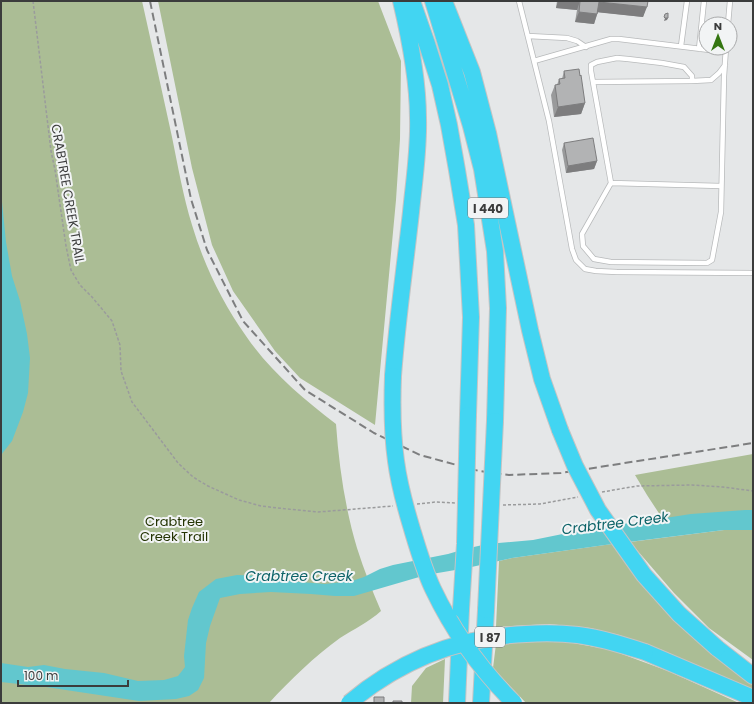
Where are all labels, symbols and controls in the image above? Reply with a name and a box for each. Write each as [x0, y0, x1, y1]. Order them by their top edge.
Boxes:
north arrow [698, 16, 738, 56]
text: N [714, 18, 722, 34]
street label: CRABTREE CREEK TRAIL [46, 123, 90, 266]
road number: I 440 [468, 198, 508, 218]
water label: Crabtree Creek [560, 506, 670, 539]
park label: Crabtree Creek Trail [140, 512, 208, 546]
water label: Crabtree Creek [245, 566, 353, 586]
road number: I 87 [475, 627, 505, 647]
scale bar [18, 662, 128, 688]
text: 100 m [24, 667, 58, 684]

